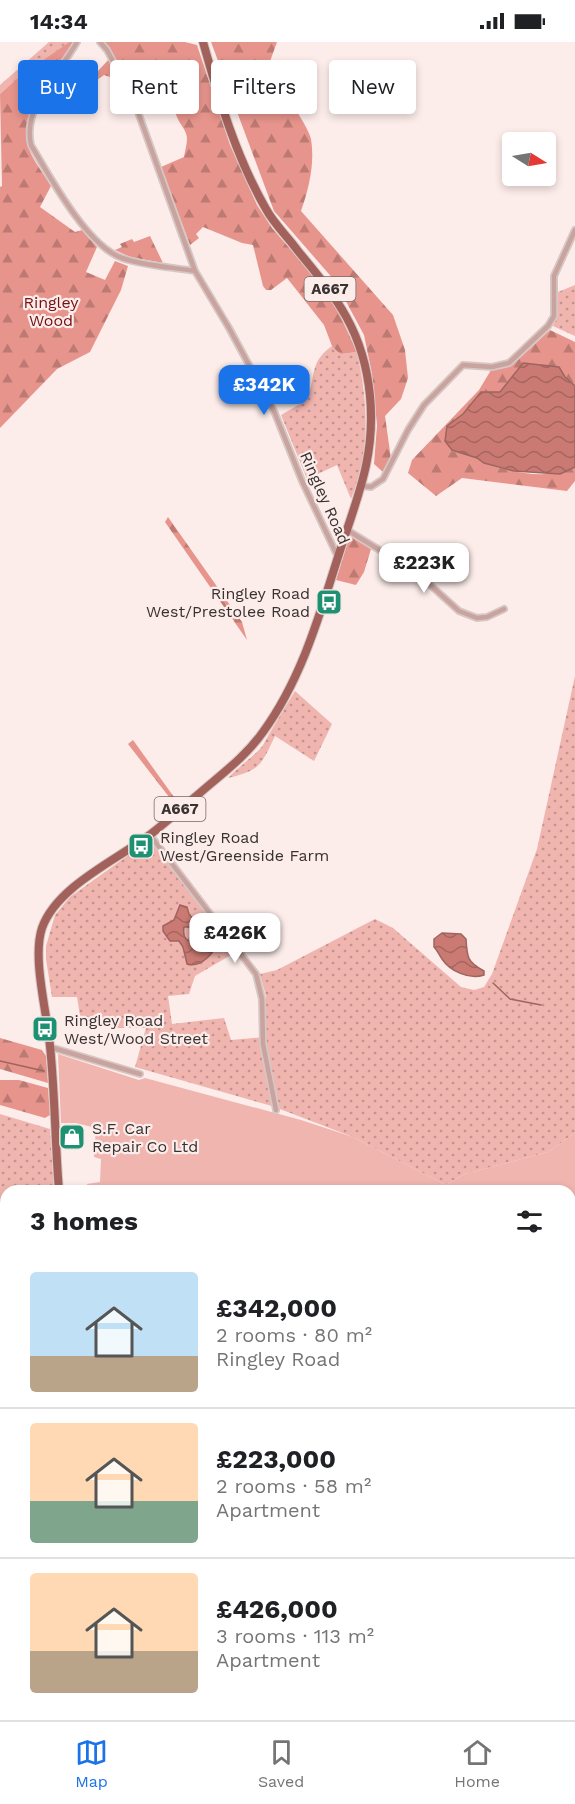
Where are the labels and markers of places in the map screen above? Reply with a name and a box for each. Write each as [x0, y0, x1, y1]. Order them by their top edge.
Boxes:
pin: £342K [222, 365, 306, 416]
pin: £223K [382, 543, 466, 594]
place label: Ringley Road West/Prestolee Road [146, 584, 310, 621]
bus stop icon: Ringley Road West/Prestolee Road [314, 587, 344, 617]
place label: Ringley Road West/Greenside Farm [160, 828, 329, 865]
bus stop icon: Ringley Road West/Greenside Farm [126, 831, 156, 861]
pin: £426K [193, 913, 277, 964]
place label: Ringley Road West/Wood Street [64, 1011, 208, 1048]
bus stop icon: Ringley Road West/Wood Street [30, 1014, 60, 1044]
place label: S.F. Car Repair Co Ltd [92, 1119, 198, 1156]
shop icon: S.F. Car Repair Co Ltd [57, 1122, 87, 1152]

